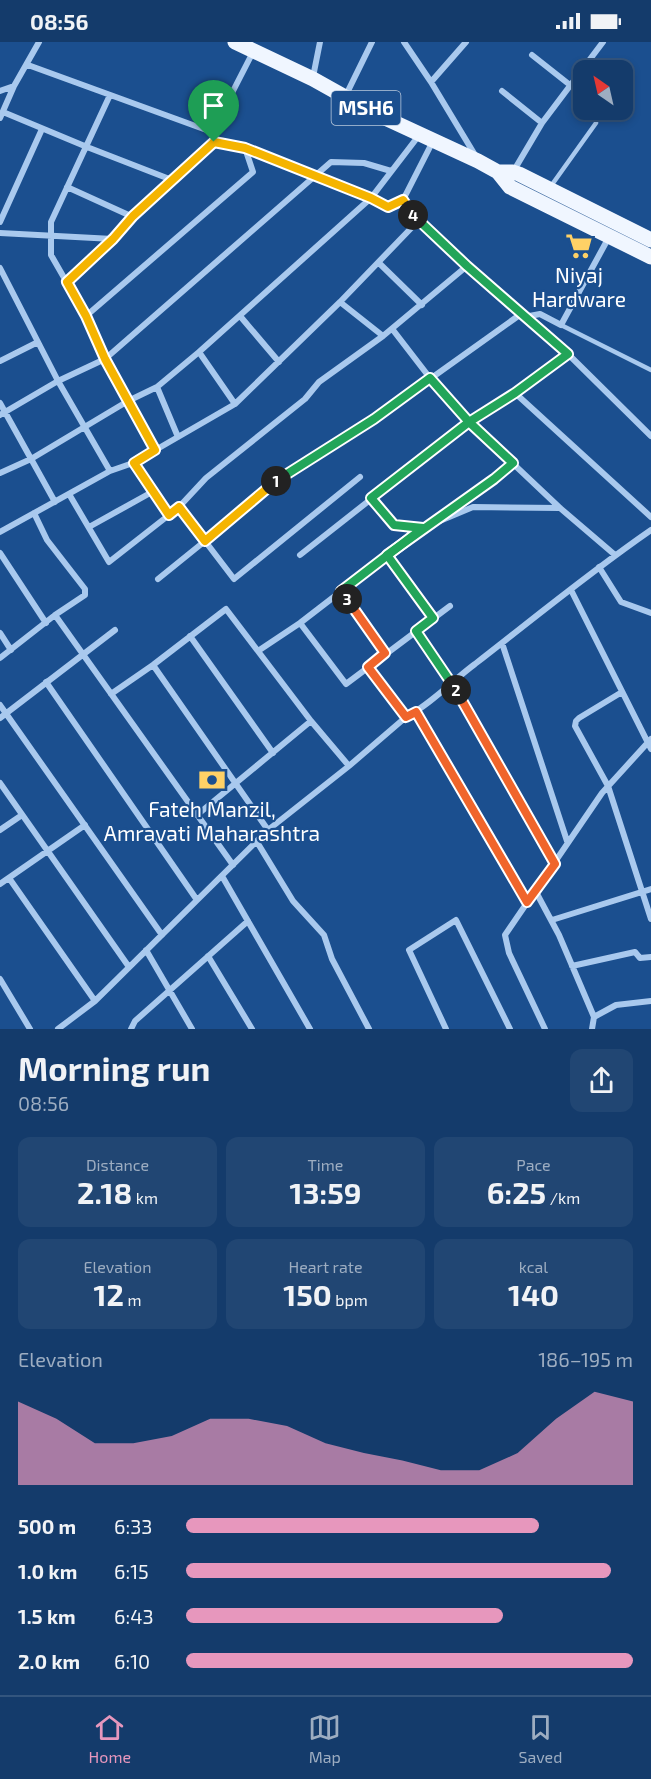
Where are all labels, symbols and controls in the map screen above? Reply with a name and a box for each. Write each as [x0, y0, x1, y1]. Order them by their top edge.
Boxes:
text: 08:56 [30, 8, 88, 34]
north arrow [573, 60, 633, 120]
map controls [573, 60, 633, 120]
pin [188, 80, 239, 142]
icon: arrive [197, 89, 230, 122]
road number: MSH6 [332, 91, 400, 125]
pin: 4 [398, 200, 428, 230]
text: 4 [408, 205, 418, 224]
supermarket icon: Niyaj Hardware [564, 231, 594, 261]
place label: Niyaj Hardware [532, 262, 626, 311]
pin: 1 [261, 466, 291, 496]
text: 1 [273, 471, 279, 490]
pin: 3 [332, 584, 362, 614]
text: 3 [342, 589, 352, 608]
pin: 2 [441, 675, 471, 705]
text: 2 [451, 680, 461, 699]
bank icon: Fateh Manzil, Amravati Maharashtra [197, 765, 227, 795]
place label: Fateh Manzil, Amravati Maharashtra [104, 796, 320, 845]
text: Morning run [18, 1048, 210, 1088]
button: share [570, 1049, 633, 1112]
text: 08:56 [18, 1091, 69, 1115]
text: Distance [86, 1155, 149, 1174]
text: Time [308, 1155, 343, 1174]
text: Pace [516, 1155, 551, 1174]
text: 2.18 [77, 1174, 132, 1210]
text: 13:59 [290, 1174, 361, 1210]
text: 6:25 [487, 1174, 546, 1210]
text: km [132, 1188, 158, 1207]
text: /km [546, 1188, 580, 1207]
text: Elevation [84, 1257, 151, 1276]
text: Heart rate [288, 1257, 363, 1276]
text: kcal [519, 1257, 548, 1276]
text: 12 [94, 1276, 124, 1312]
text: 150 [283, 1276, 332, 1312]
text: 140 [508, 1276, 559, 1312]
text: m [124, 1290, 141, 1309]
text: bpm [332, 1290, 368, 1309]
text: Elevation [18, 1347, 103, 1371]
text: 186–195 m [538, 1347, 633, 1371]
text: 500 m [18, 1514, 76, 1538]
text: 6:33 [114, 1514, 152, 1538]
text: 1.0 km [18, 1559, 77, 1583]
text: 6:15 [114, 1559, 149, 1583]
text: 1.5 km [18, 1604, 76, 1628]
text: 6:43 [114, 1604, 154, 1628]
text: 2.0 km [18, 1649, 80, 1673]
text: 6:10 [114, 1649, 150, 1673]
tab: Home [89, 1711, 131, 1766]
tab: Map [308, 1711, 341, 1766]
tab: Saved [518, 1711, 562, 1766]

